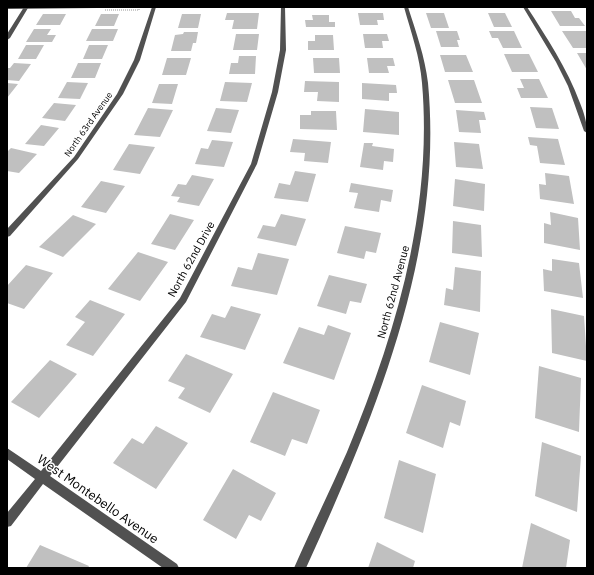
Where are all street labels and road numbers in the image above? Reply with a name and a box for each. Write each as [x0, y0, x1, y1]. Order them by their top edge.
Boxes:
street label: North 63rd Avenue [62, 89, 114, 159]
street label: North 62nd Drive [164, 219, 218, 299]
street label: North 62nd Avenue [374, 244, 412, 340]
street label: West Montebello Avenue [34, 451, 162, 547]

